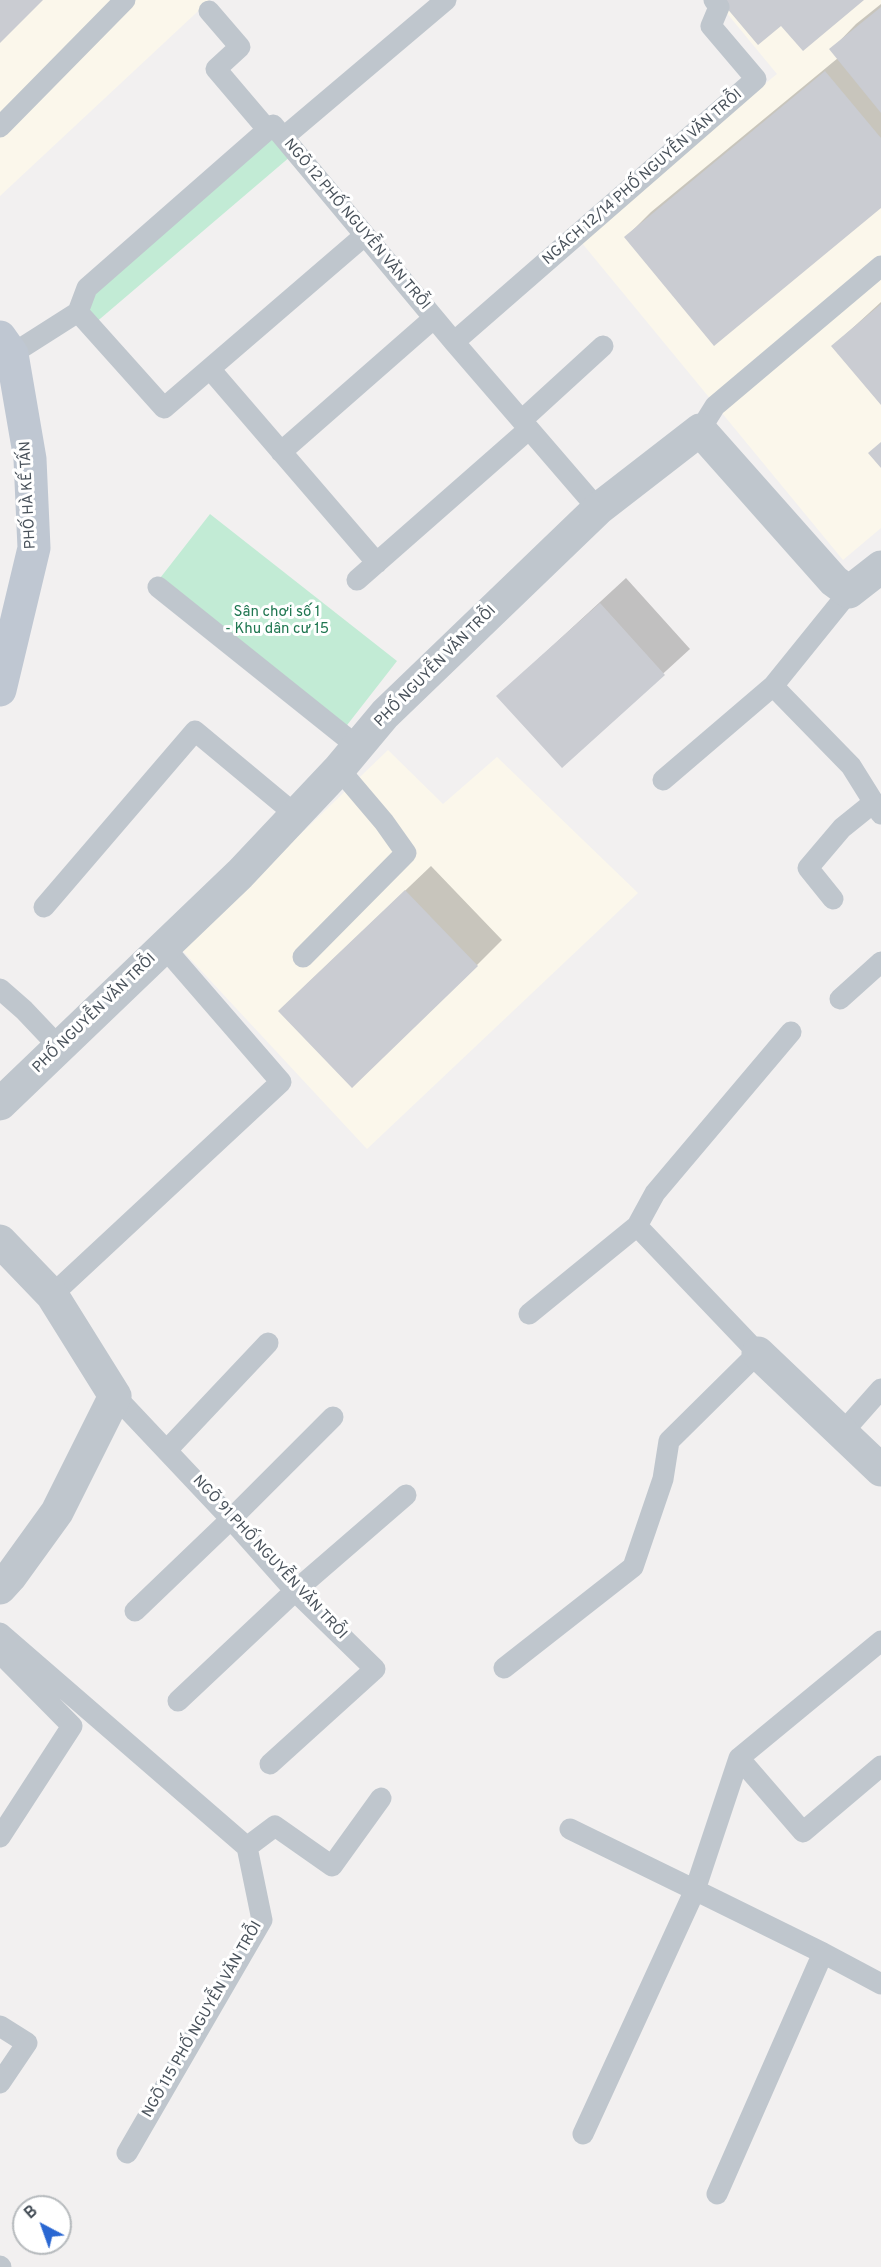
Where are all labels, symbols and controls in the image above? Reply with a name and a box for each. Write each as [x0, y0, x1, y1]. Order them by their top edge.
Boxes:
street label: NGÁCH 12/14 PHỐ NGUYỄN VĂN TRỖI [540, 87, 746, 269]
street label: NGÕ 12 PHỐ NGUYỄN VĂN TRỖI [279, 136, 433, 314]
street label: PHỐ HÀ KẾ TẤN [17, 440, 41, 550]
street label: PHỐ NGUYỄN VĂN TRỖI [372, 603, 500, 731]
park label: Sân chơi số 1 - Khu dân cư 15 [225, 604, 329, 639]
street label: PHỐ NGUYỄN VĂN TRỖI [30, 951, 160, 1077]
street label: NGÕ 91 PHỐ NGUYỄN VĂN TRỖI [188, 1472, 350, 1644]
street label: NGÕ 115 PHỐ NGUYỄN VĂN TRỖI [139, 1919, 267, 2121]
north arrow [12, 2195, 72, 2255]
text: B [21, 2202, 42, 2224]

